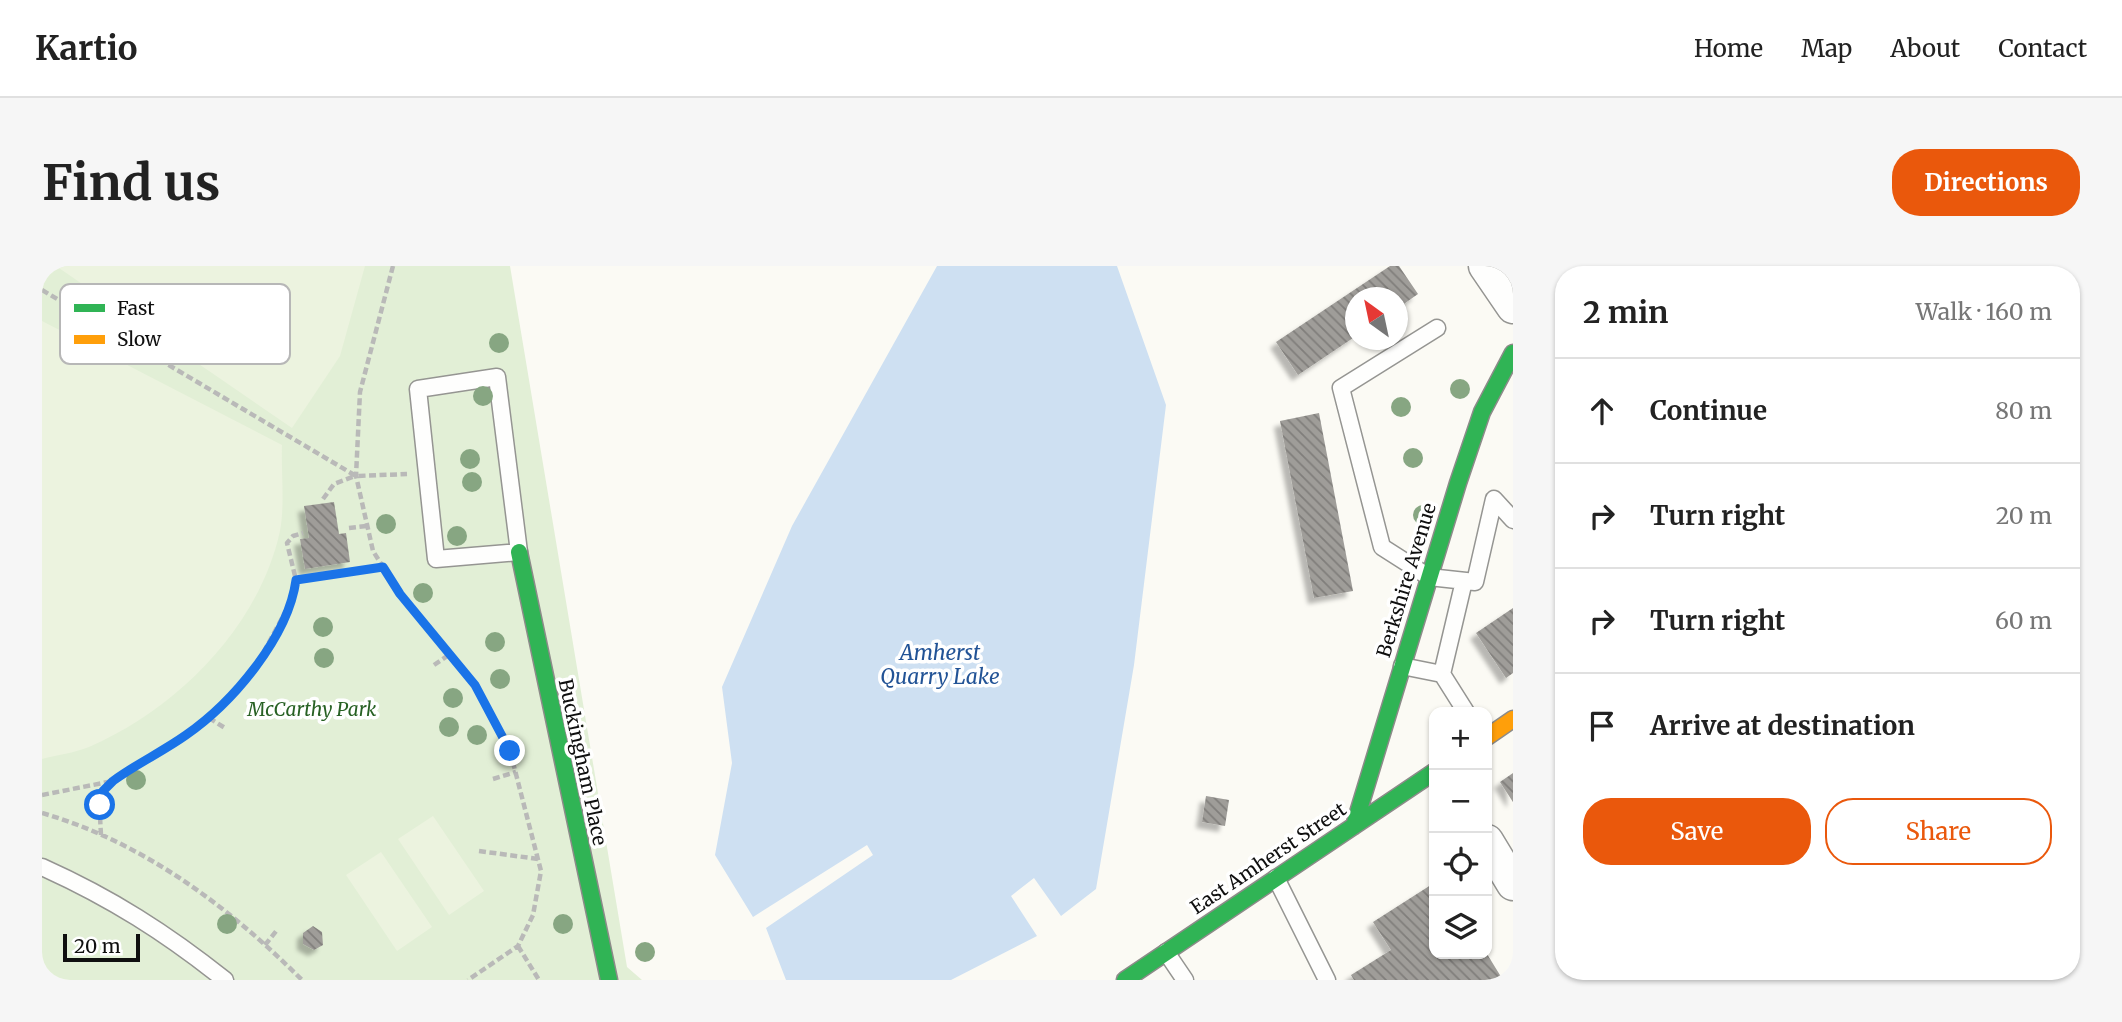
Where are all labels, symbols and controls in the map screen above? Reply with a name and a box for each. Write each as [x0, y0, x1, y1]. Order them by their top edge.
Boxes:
text: Kartio [35, 28, 138, 69]
text: Home [1694, 33, 1763, 64]
text: Map [1801, 33, 1852, 64]
text: About [1890, 33, 1960, 64]
text: Contact [1998, 33, 2087, 64]
button: Directions [1892, 149, 2080, 216]
text: Find us [42, 152, 220, 213]
legend [60, 284, 290, 364]
north arrow [1345, 287, 1408, 350]
text: 2 min [1583, 293, 1668, 331]
text: Fast [117, 296, 155, 320]
text: Walk · 160 m [1916, 297, 2052, 326]
text: Slow [117, 327, 162, 351]
icon: ahead [1583, 392, 1621, 430]
text: Continue [1650, 394, 1767, 427]
text: 80 m [1995, 396, 2052, 425]
icon: right [1583, 497, 1621, 535]
text: Turn right [1650, 499, 1785, 532]
street label: Berkshire Avenue [1371, 500, 1441, 660]
text: 20 m [1996, 501, 2052, 530]
icon: right [1583, 602, 1621, 640]
text: Turn right [1650, 604, 1785, 637]
text: 60 m [1995, 606, 2052, 635]
water label: Amherst Quarry Lake [880, 639, 1000, 690]
street label: Buckingham Place [554, 677, 612, 847]
park label: McCarthy Park [247, 697, 377, 721]
map controls [1429, 707, 1492, 959]
button: + [1429, 707, 1492, 770]
icon: arrive [1583, 707, 1621, 745]
text: Arrive at destination [1650, 709, 1915, 742]
route end [494, 735, 525, 766]
button: − [1429, 770, 1492, 833]
route start [84, 789, 115, 820]
street label: East Amherst Street [1186, 797, 1351, 919]
button: Save [1583, 798, 1811, 865]
button: Share [1825, 798, 2052, 865]
button: locate [1429, 833, 1492, 896]
button: layers [1429, 896, 1492, 959]
scale bar [63, 931, 140, 963]
text: 20 m [74, 934, 121, 958]

